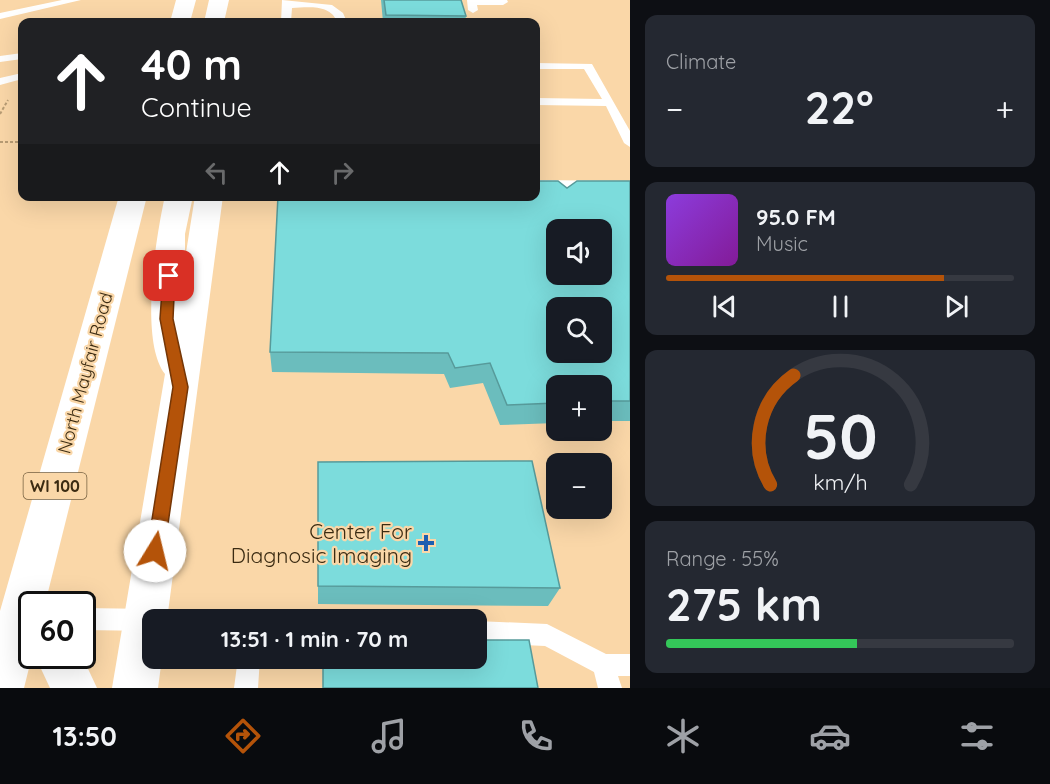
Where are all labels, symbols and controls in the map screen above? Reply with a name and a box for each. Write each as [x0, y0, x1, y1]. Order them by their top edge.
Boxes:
text: 40 m [141, 38, 242, 91]
icon: ahead [42, 42, 120, 120]
text: Climate [666, 49, 736, 74]
text: 22° [805, 79, 874, 135]
text: − [666, 88, 683, 129]
text: + [995, 88, 1014, 129]
text: Continue [141, 90, 252, 124]
icon: left [200, 156, 233, 189]
icon: ahead [263, 156, 296, 189]
icon: right [326, 156, 359, 189]
text: 95.0 FM [756, 203, 836, 231]
map controls [546, 219, 612, 519]
button: sound [546, 219, 612, 285]
text: Music [756, 231, 808, 256]
pin [143, 250, 194, 301]
icon: arrive [152, 259, 185, 292]
street label: North Mayfair Road [52, 290, 118, 456]
icon: previous [708, 290, 741, 323]
icon: pause [824, 290, 857, 323]
icon: next [940, 290, 973, 323]
button: search [546, 297, 612, 363]
button: + [546, 375, 612, 441]
text: 50 [803, 397, 877, 475]
button: − [546, 453, 612, 519]
text: km/h [813, 469, 867, 495]
road number: WI 100 [23, 473, 86, 499]
place label: Center For Diagnosic Imaging [231, 518, 412, 568]
position arrow [123, 519, 187, 583]
marker: Center For Diagnosic Imaging [417, 534, 435, 552]
text: Range · 55% [666, 546, 779, 571]
text: 275 km [666, 576, 822, 632]
speed limit sign: 60 [18, 591, 96, 669]
text: 13:51 · 1 min · 70 m [221, 625, 408, 653]
icon: directions [222, 715, 264, 757]
icon: music [368, 715, 410, 757]
icon: phone [515, 715, 557, 757]
icon: climate [662, 715, 704, 757]
icon: car [809, 715, 851, 757]
icon: filters [956, 715, 998, 757]
text: 13:50 [52, 719, 117, 753]

